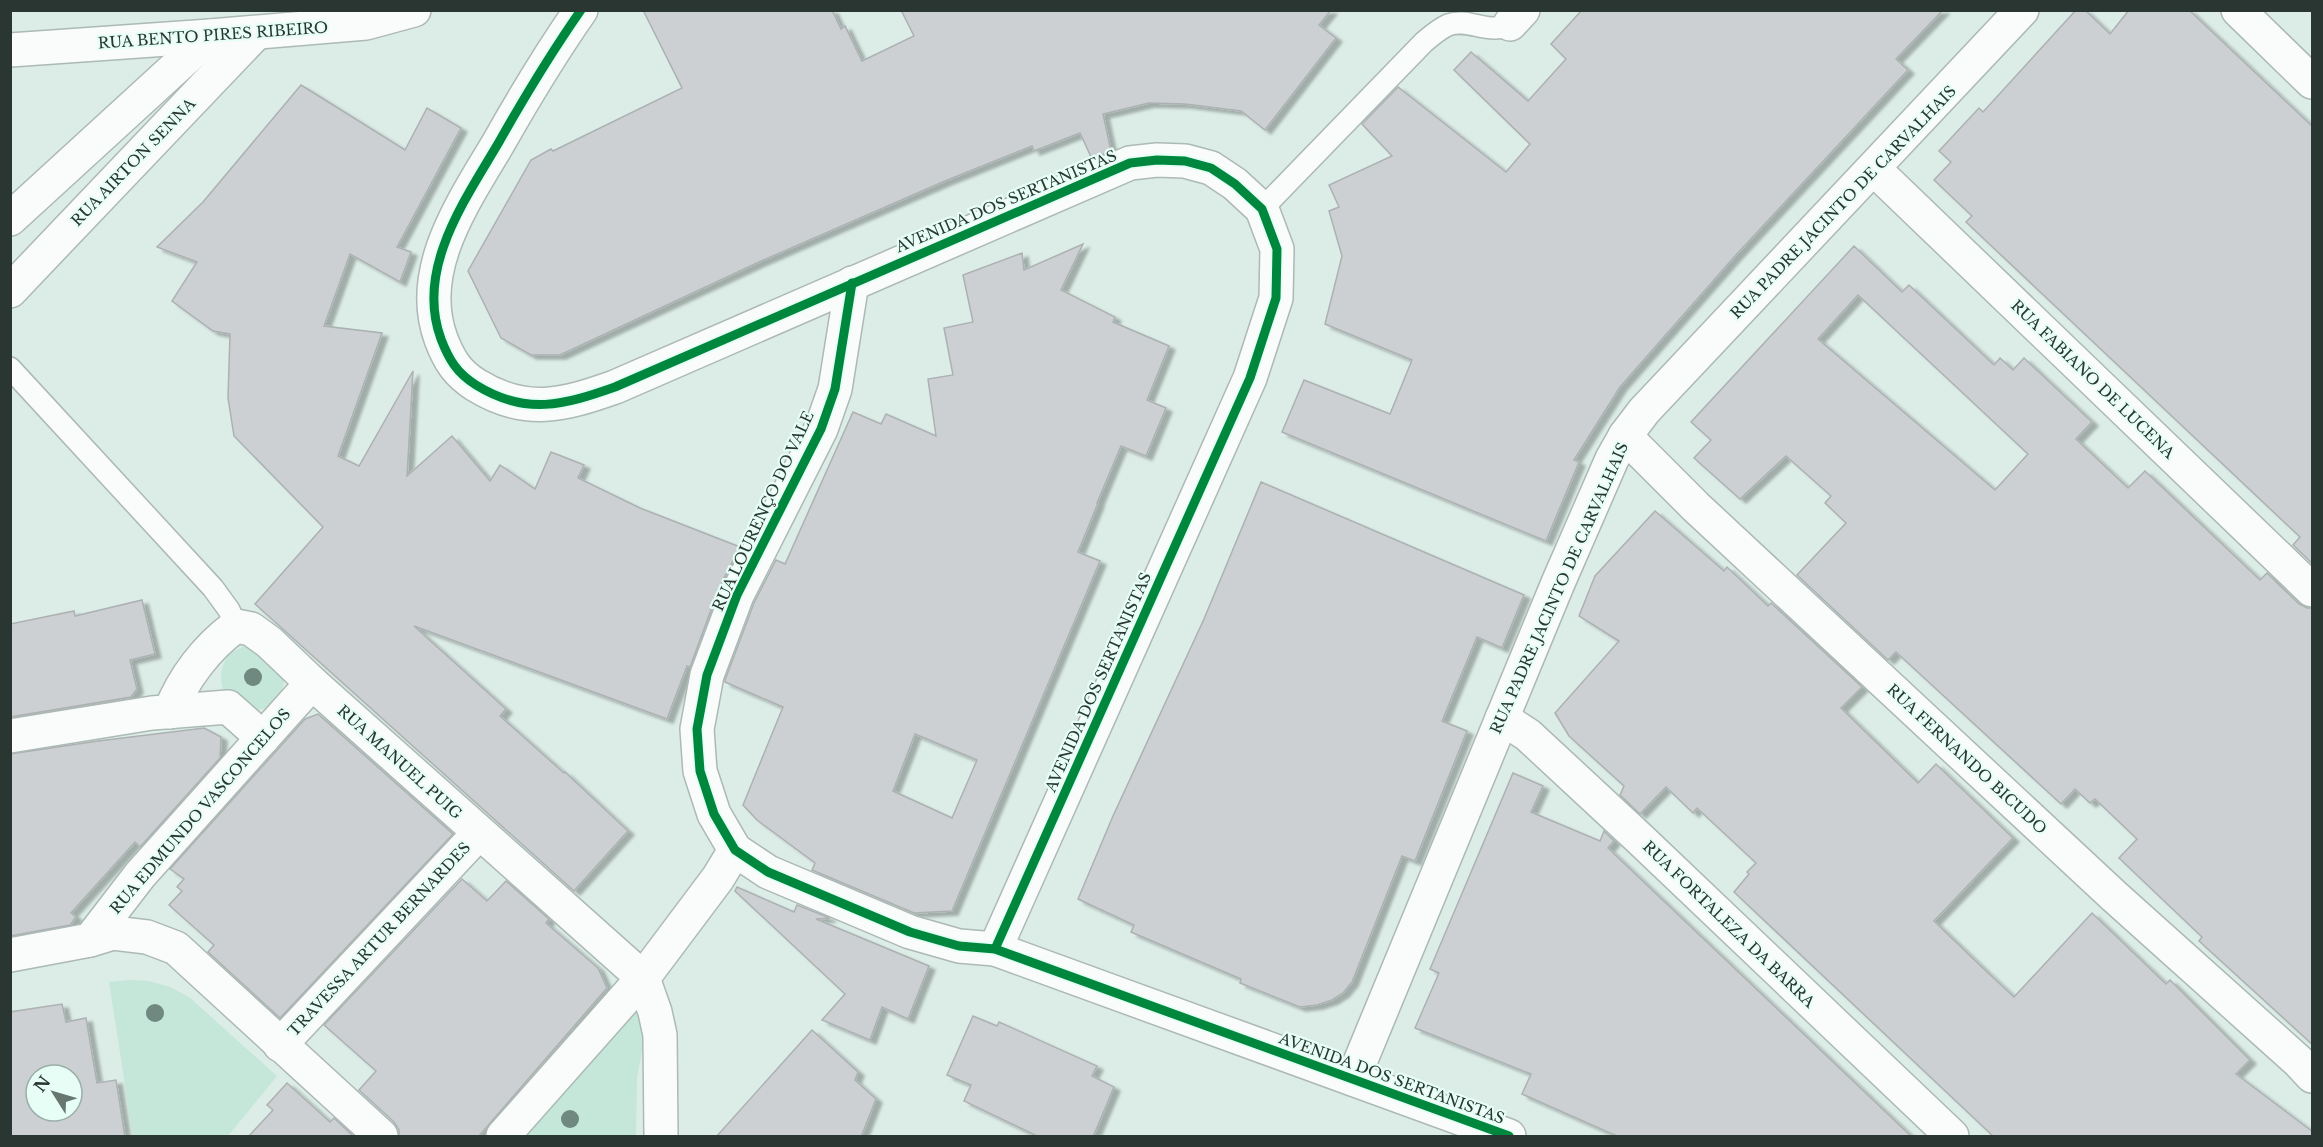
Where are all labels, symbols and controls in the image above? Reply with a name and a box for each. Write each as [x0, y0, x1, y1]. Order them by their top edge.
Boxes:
street label: RUA BENTO PIRES RIBEIRO [97, 17, 329, 53]
street label: RUA PADRE JACINTO DE CARVALHAIS [1726, 81, 1960, 323]
street label: RUA AIRTON SENNA [67, 94, 199, 230]
street label: AVENIDA DOS SERTANISTAS [892, 146, 1119, 257]
street label: RUA FABIANO DE LUCENA [2007, 296, 2179, 463]
street label: RUA LOURENÇO DO VALE [708, 408, 818, 614]
street label: RUA PADRE JACINTO DE CARVALHAIS [1486, 439, 1632, 737]
street label: AVENIDA DOS SERTANISTAS [1040, 569, 1155, 796]
street label: RUA FERNANDO BICUDO [1883, 680, 2051, 838]
street label: RUA MANUEL PUIG [334, 701, 466, 823]
street label: RUA EDMUNDO VASCONCELOS [106, 704, 294, 918]
street label: RUA FORTALEZA DA BARRA [1639, 837, 1819, 1012]
street label: TRAVESSA ARTUR BERNARDES [284, 838, 474, 1040]
street label: AVENIDA DOS SERTANISTAS [1276, 1028, 1507, 1128]
north arrow [24, 1063, 84, 1123]
text: N [30, 1072, 55, 1096]

